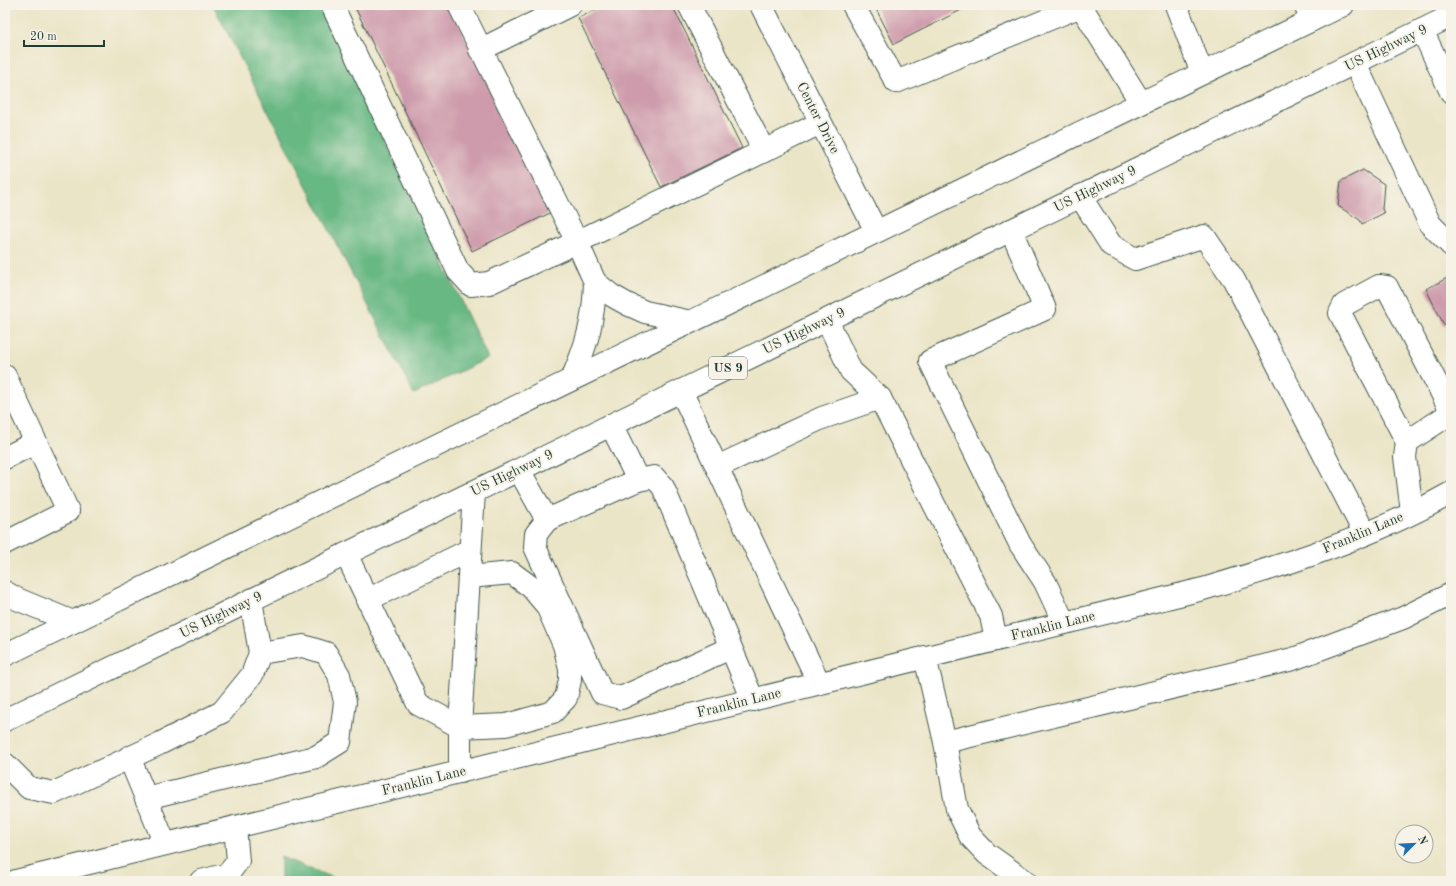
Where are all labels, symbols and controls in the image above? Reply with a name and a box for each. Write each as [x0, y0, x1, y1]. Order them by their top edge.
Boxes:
scale bar [24, 22, 104, 48]
street label: US Highway 9 [1342, 22, 1430, 74]
text: 20 m [30, 31, 57, 43]
street label: Center Drive [794, 80, 842, 156]
street label: US Highway 9 [1051, 163, 1139, 215]
street label: US Highway 9 [760, 305, 848, 357]
road number: US 9 [709, 357, 747, 379]
street label: US Highway 9 [468, 447, 556, 499]
street label: Franklin Lane [1321, 510, 1405, 556]
street label: US Highway 9 [177, 589, 265, 641]
street label: Franklin Lane [1009, 609, 1097, 643]
street label: Franklin Lane [695, 686, 783, 720]
street label: Franklin Lane [380, 764, 468, 798]
north arrow [1394, 824, 1434, 864]
text: N [1415, 834, 1429, 847]

